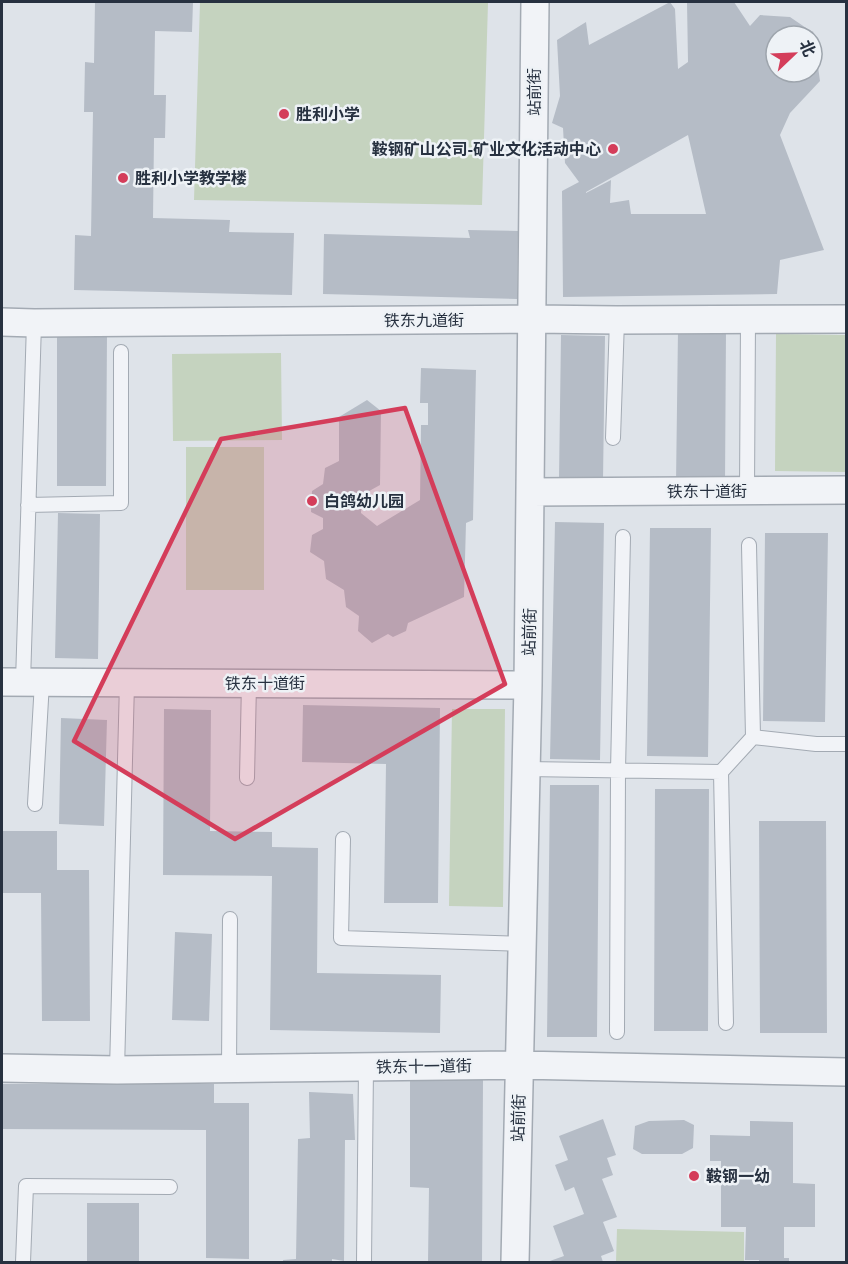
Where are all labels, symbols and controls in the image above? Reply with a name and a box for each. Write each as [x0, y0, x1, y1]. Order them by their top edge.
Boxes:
north arrow [764, 24, 824, 84]
text: 北 [795, 36, 821, 60]
street label: 站前街 [523, 68, 545, 116]
place label: 胜利小学 [296, 103, 360, 125]
marker: 胜利小学 [277, 107, 291, 121]
place label: 鞍钢矿山公司-矿业文化活动中心 [372, 138, 601, 160]
marker: 鞍钢矿山公司-矿业文化活动中心 [606, 142, 620, 156]
place label: 胜利小学教学楼 [135, 167, 247, 189]
marker: 胜利小学教学楼 [116, 171, 130, 185]
street label: 铁东九道街 [384, 309, 464, 331]
street label: 铁东十道街 [667, 480, 747, 502]
place label: 白鸽幼儿园 [324, 490, 404, 512]
marker: 白鸽幼儿园 [305, 494, 319, 508]
street label: 站前街 [518, 608, 540, 656]
street label: 铁东十道街 [225, 672, 305, 694]
street label: 铁东十一道街 [376, 1054, 472, 1078]
street label: 站前街 [507, 1094, 529, 1142]
place label: 鞍钢一幼 [706, 1165, 770, 1187]
marker: 鞍钢一幼 [687, 1169, 701, 1183]

